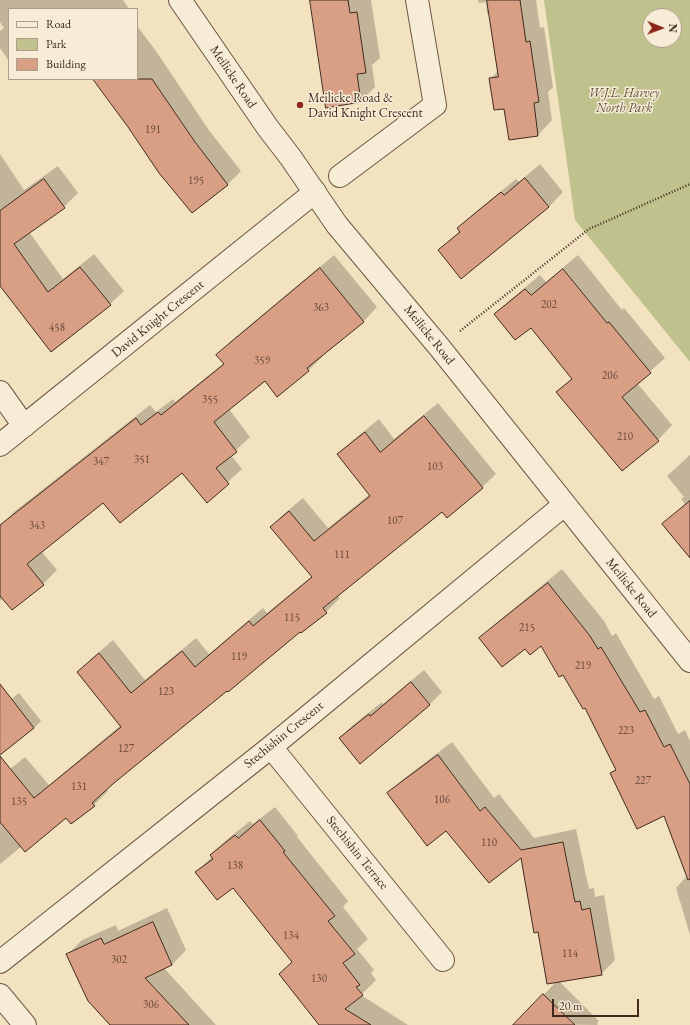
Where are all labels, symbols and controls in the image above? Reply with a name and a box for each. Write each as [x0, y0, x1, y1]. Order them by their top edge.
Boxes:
legend [8, 8, 138, 80]
north arrow [642, 8, 682, 48]
text: Road [46, 16, 71, 32]
text: N [666, 24, 680, 33]
text: Park [46, 36, 66, 52]
street label: Meilicke Road [206, 43, 260, 111]
text: Building [46, 56, 86, 72]
park label: W.J.L. Harvey North Park [589, 85, 659, 116]
place label: Meilicke Road & David Knight Crescent [308, 90, 423, 121]
marker: Meilicke Road & David Knight Crescent [295, 100, 305, 110]
house number: 191 [145, 123, 161, 137]
house number: 195 [188, 174, 204, 188]
street label: David Knight Crescent [109, 277, 207, 361]
house number: 202 [541, 298, 557, 312]
house number: 363 [313, 301, 329, 315]
street label: Meilicke Road [400, 302, 458, 368]
house number: 458 [49, 321, 65, 335]
house number: 359 [254, 354, 270, 368]
house number: 206 [602, 369, 618, 383]
house number: 355 [202, 393, 218, 407]
house number: 210 [617, 430, 633, 444]
house number: 351 [134, 453, 150, 467]
house number: 347 [93, 455, 109, 469]
house number: 103 [427, 460, 443, 474]
house number: 107 [387, 514, 403, 528]
house number: 343 [29, 519, 45, 533]
house number: 111 [334, 548, 350, 562]
street label: Meilicke Road [602, 555, 660, 621]
house number: 115 [284, 611, 300, 625]
house number: 215 [519, 621, 535, 635]
house number: 119 [231, 650, 247, 664]
house number: 219 [575, 659, 591, 673]
house number: 123 [158, 685, 174, 699]
street label: Stechishin Crescent [241, 698, 327, 772]
house number: 223 [618, 724, 634, 738]
house number: 127 [118, 742, 134, 756]
house number: 227 [635, 774, 651, 788]
house number: 131 [71, 780, 87, 794]
house number: 106 [434, 793, 450, 807]
house number: 135 [11, 795, 27, 809]
street label: Stechishin Terrace [323, 813, 391, 893]
house number: 110 [481, 836, 497, 850]
house number: 138 [227, 859, 243, 873]
house number: 134 [283, 929, 299, 943]
house number: 114 [562, 947, 578, 961]
house number: 302 [111, 953, 127, 967]
house number: 130 [311, 972, 327, 986]
scale bar [554, 991, 641, 1017]
house number: 306 [143, 998, 159, 1012]
text: 20 m [559, 998, 582, 1014]

